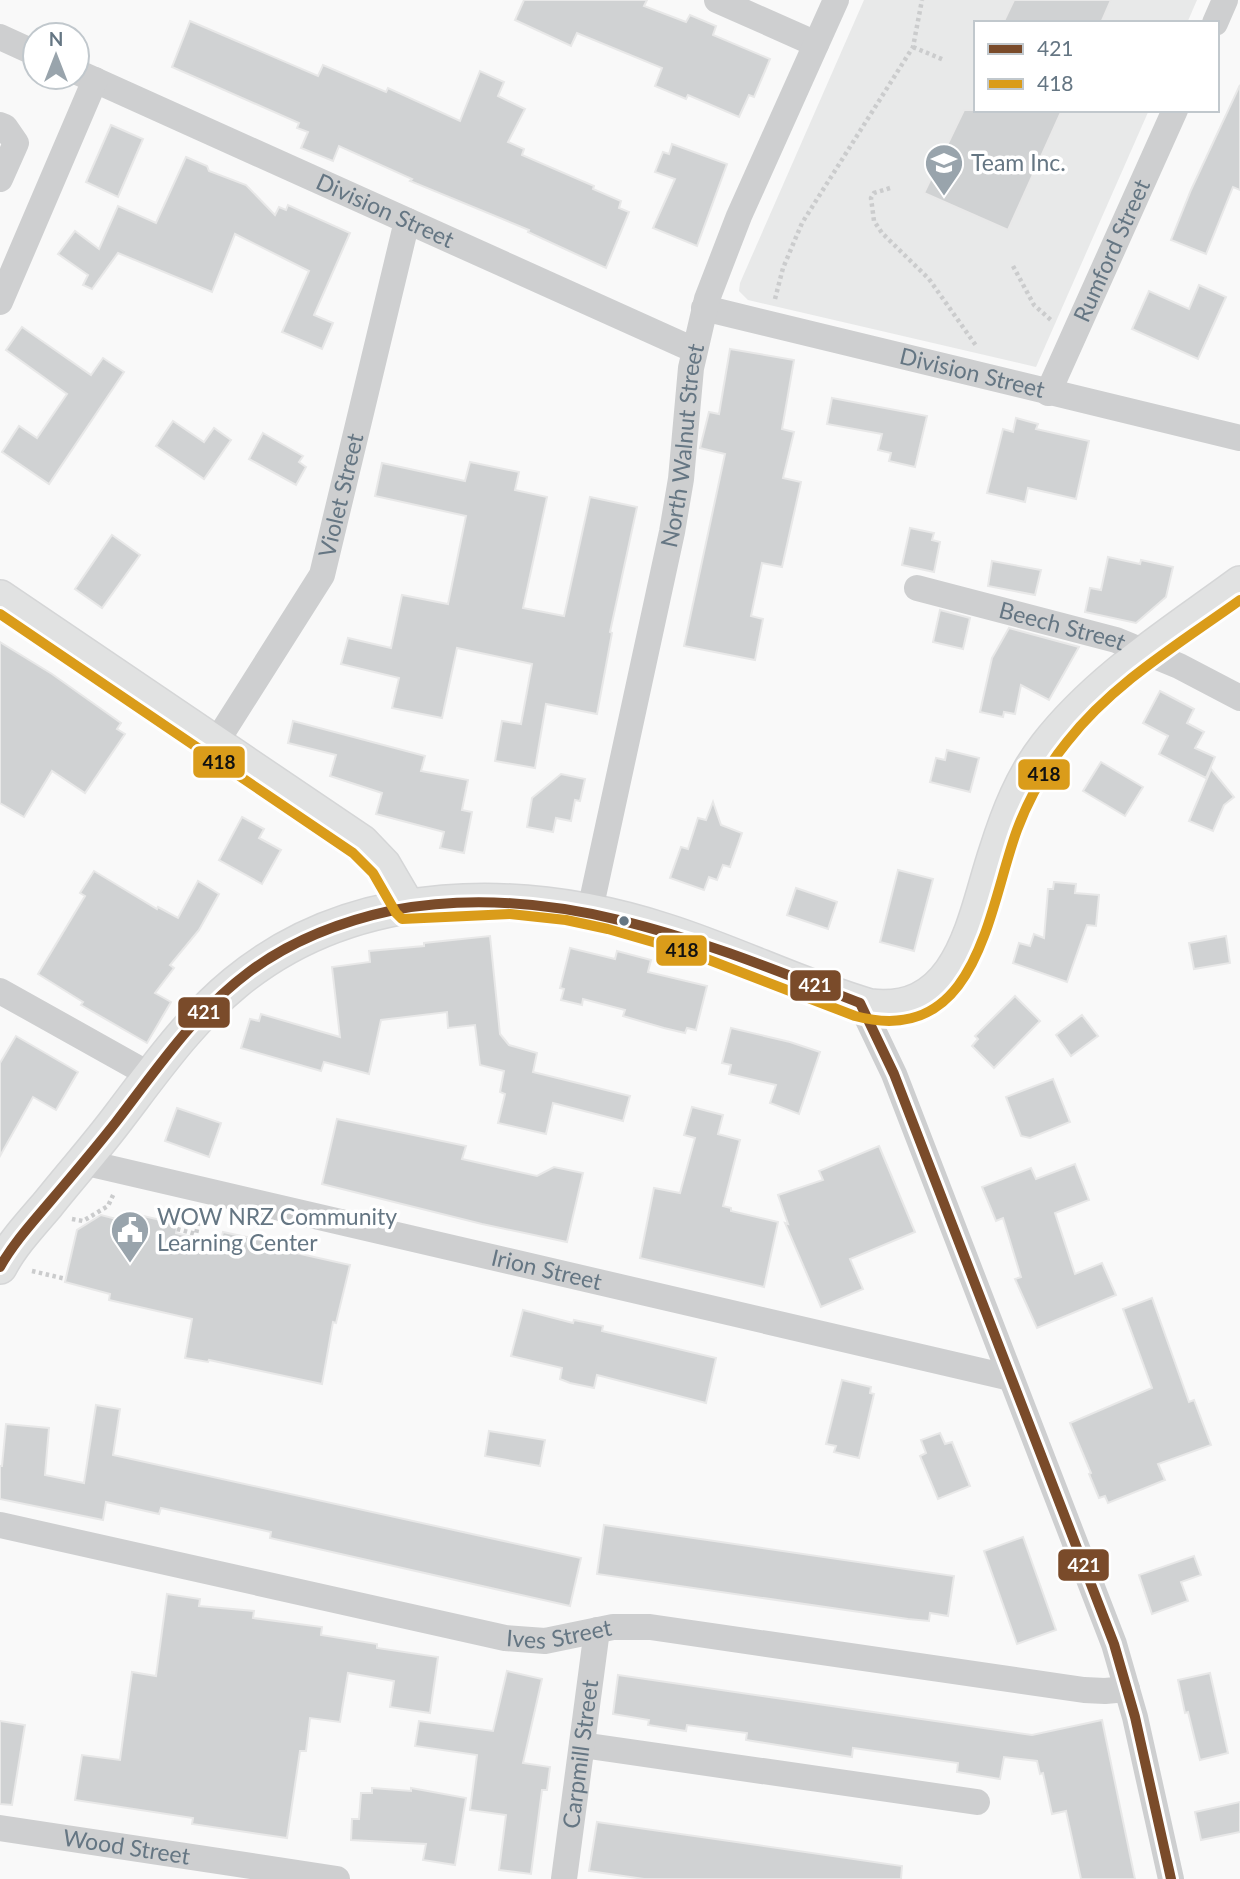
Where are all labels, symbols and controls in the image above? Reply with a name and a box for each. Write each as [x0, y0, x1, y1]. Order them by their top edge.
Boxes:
north arrow [21, 21, 91, 91]
legend [974, 21, 1219, 112]
text: N [49, 27, 63, 50]
text: 421 [1037, 35, 1074, 60]
text: 418 [1037, 70, 1074, 95]
school or university icon: Team Inc. [923, 142, 965, 197]
place label: Team Inc. [971, 148, 1066, 176]
street label: Division Street [312, 167, 460, 253]
street label: Rumford Street [1067, 174, 1155, 326]
street label: North Walnut Street [654, 340, 709, 550]
street label: Division Street [897, 341, 1048, 403]
street label: Violet Street [312, 430, 369, 560]
street label: Beech Street [996, 595, 1131, 656]
line badge: 418 [192, 745, 246, 779]
text: 418 [202, 750, 236, 773]
line badge: 418 [1017, 758, 1071, 791]
text: 418 [1027, 762, 1061, 785]
unlabelled marker [617, 914, 631, 928]
line badge: 418 [655, 934, 708, 967]
text: 418 [665, 938, 699, 961]
line badge: 421 [789, 969, 842, 1002]
text: 421 [798, 973, 832, 996]
line badge: 421 [177, 996, 231, 1029]
text: 421 [187, 1000, 221, 1023]
place label: WOW NRZ Community Learning Center [157, 1202, 397, 1256]
public building icon: WOW NRZ Community Learning Center [109, 1209, 151, 1264]
street label: Irion Street [489, 1243, 606, 1296]
line badge: 421 [1057, 1548, 1110, 1582]
text: 421 [1067, 1553, 1101, 1576]
street label: Ives Street [505, 1613, 615, 1654]
street label: Carpmill Street [556, 1677, 603, 1830]
street label: Wood Street [61, 1823, 193, 1870]

